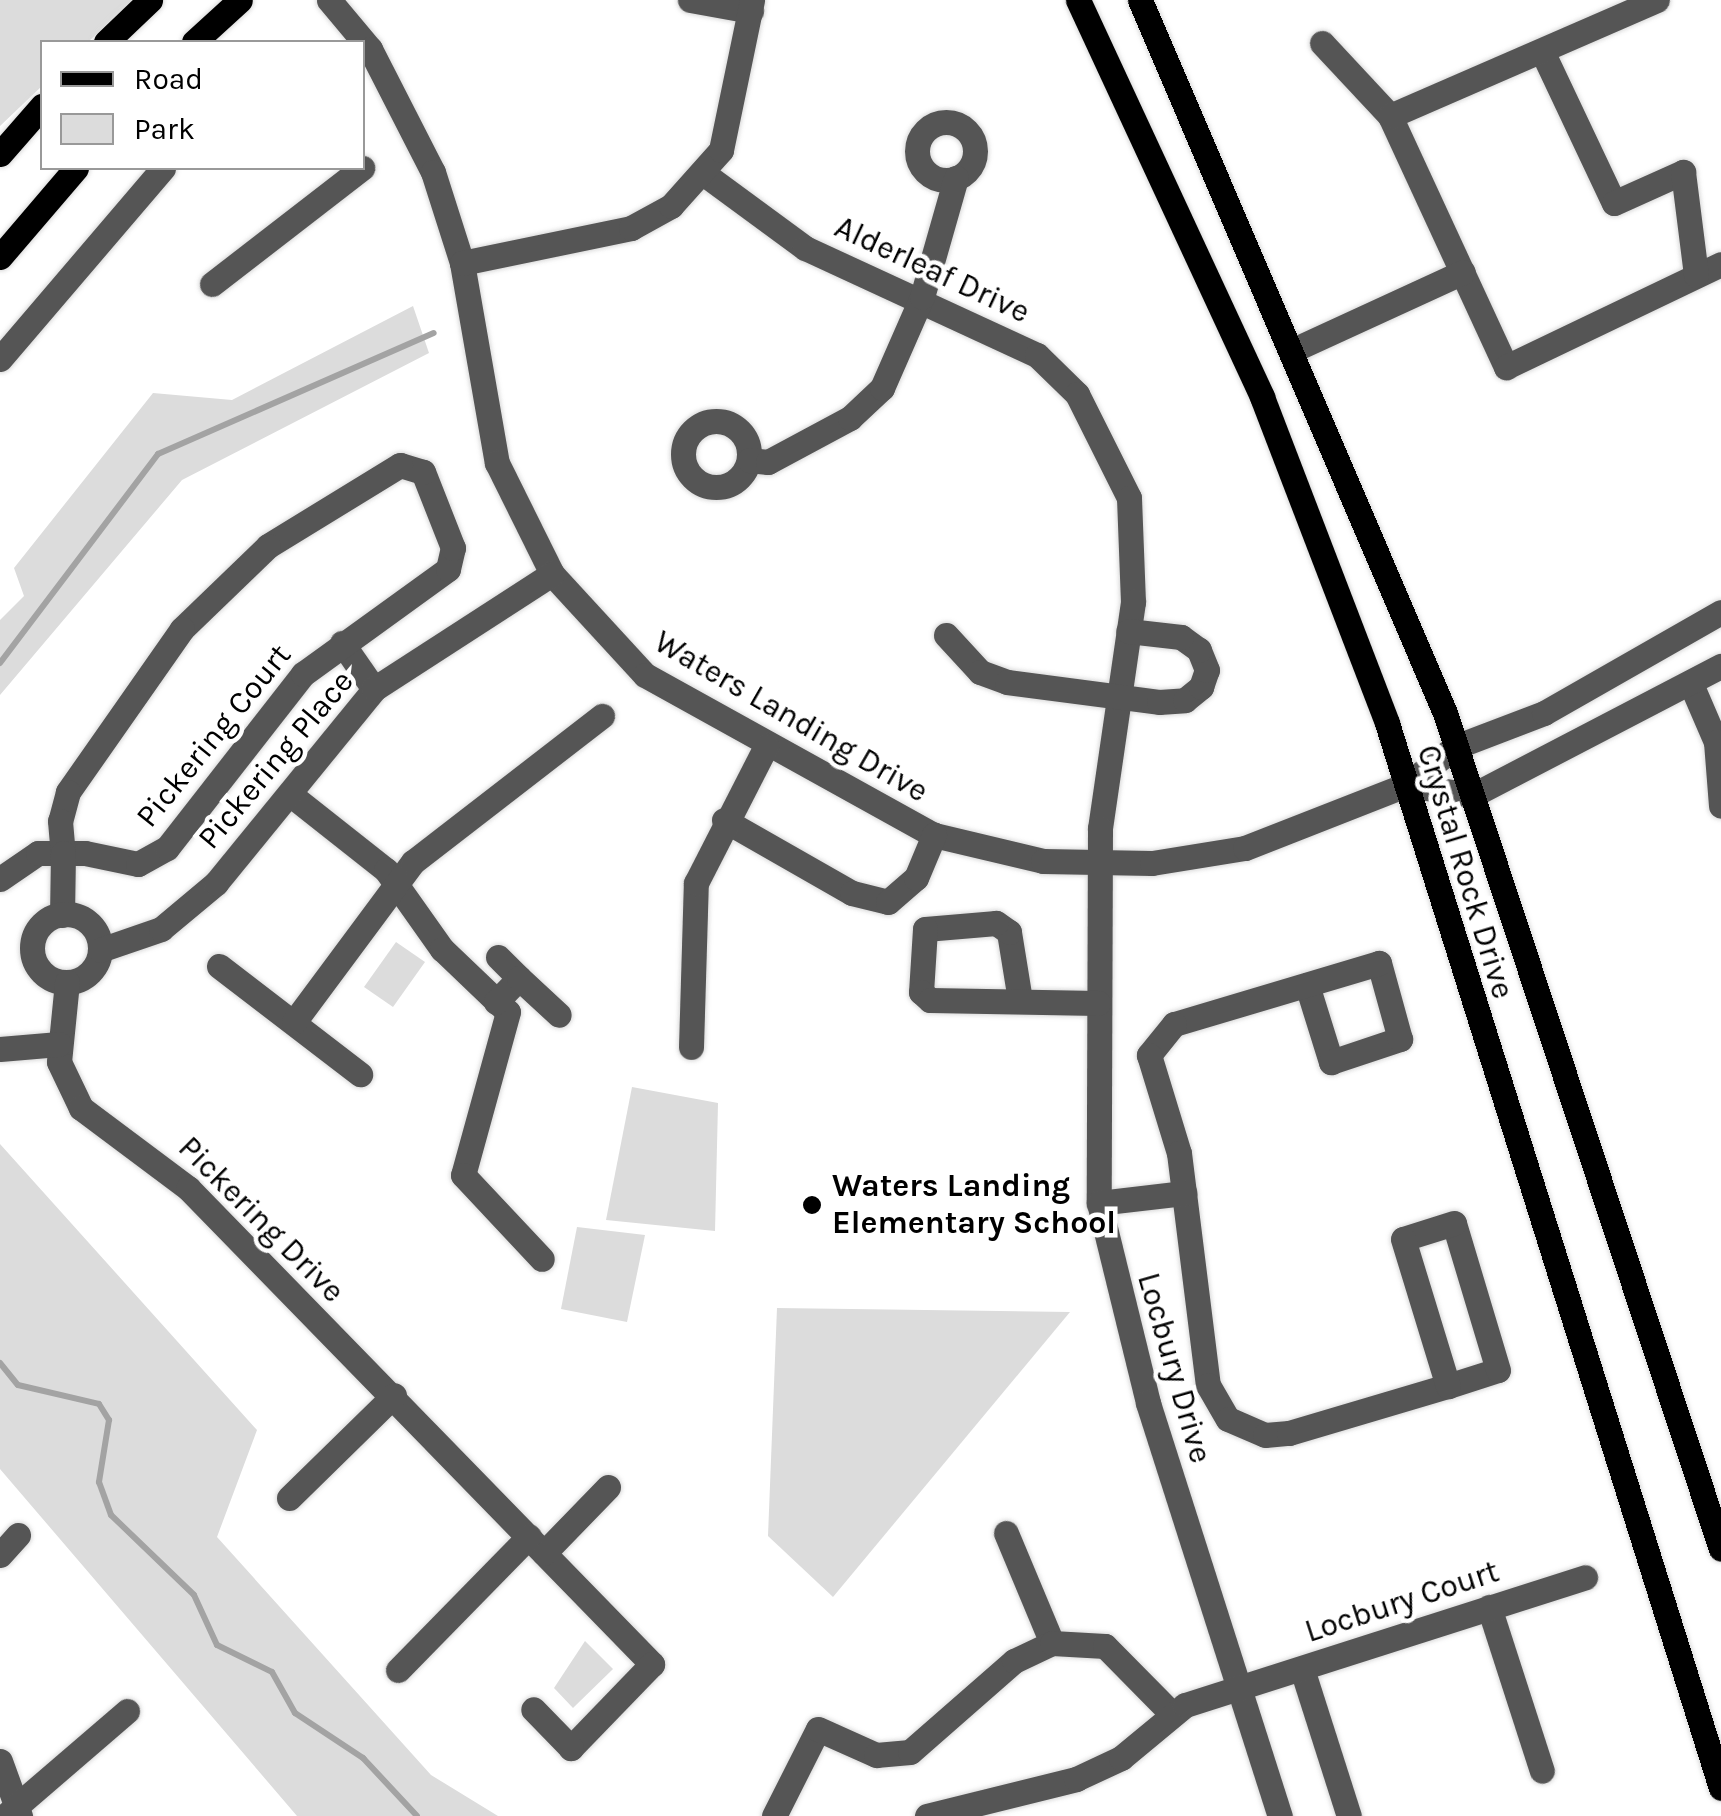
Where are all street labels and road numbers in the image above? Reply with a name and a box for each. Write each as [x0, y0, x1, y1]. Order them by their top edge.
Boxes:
street label: Alderleaf Drive [828, 208, 1036, 332]
street label: Waters Landing Drive [647, 623, 935, 811]
street label: Pickering Court [128, 637, 300, 835]
street label: Pickering Place [190, 663, 362, 857]
street label: Crystal Rock Drive [1408, 741, 1522, 1003]
street label: Pickering Drive [170, 1129, 352, 1311]
street label: Locbury Drive [1129, 1268, 1219, 1468]
street label: Locbury Court [1300, 1553, 1504, 1651]

